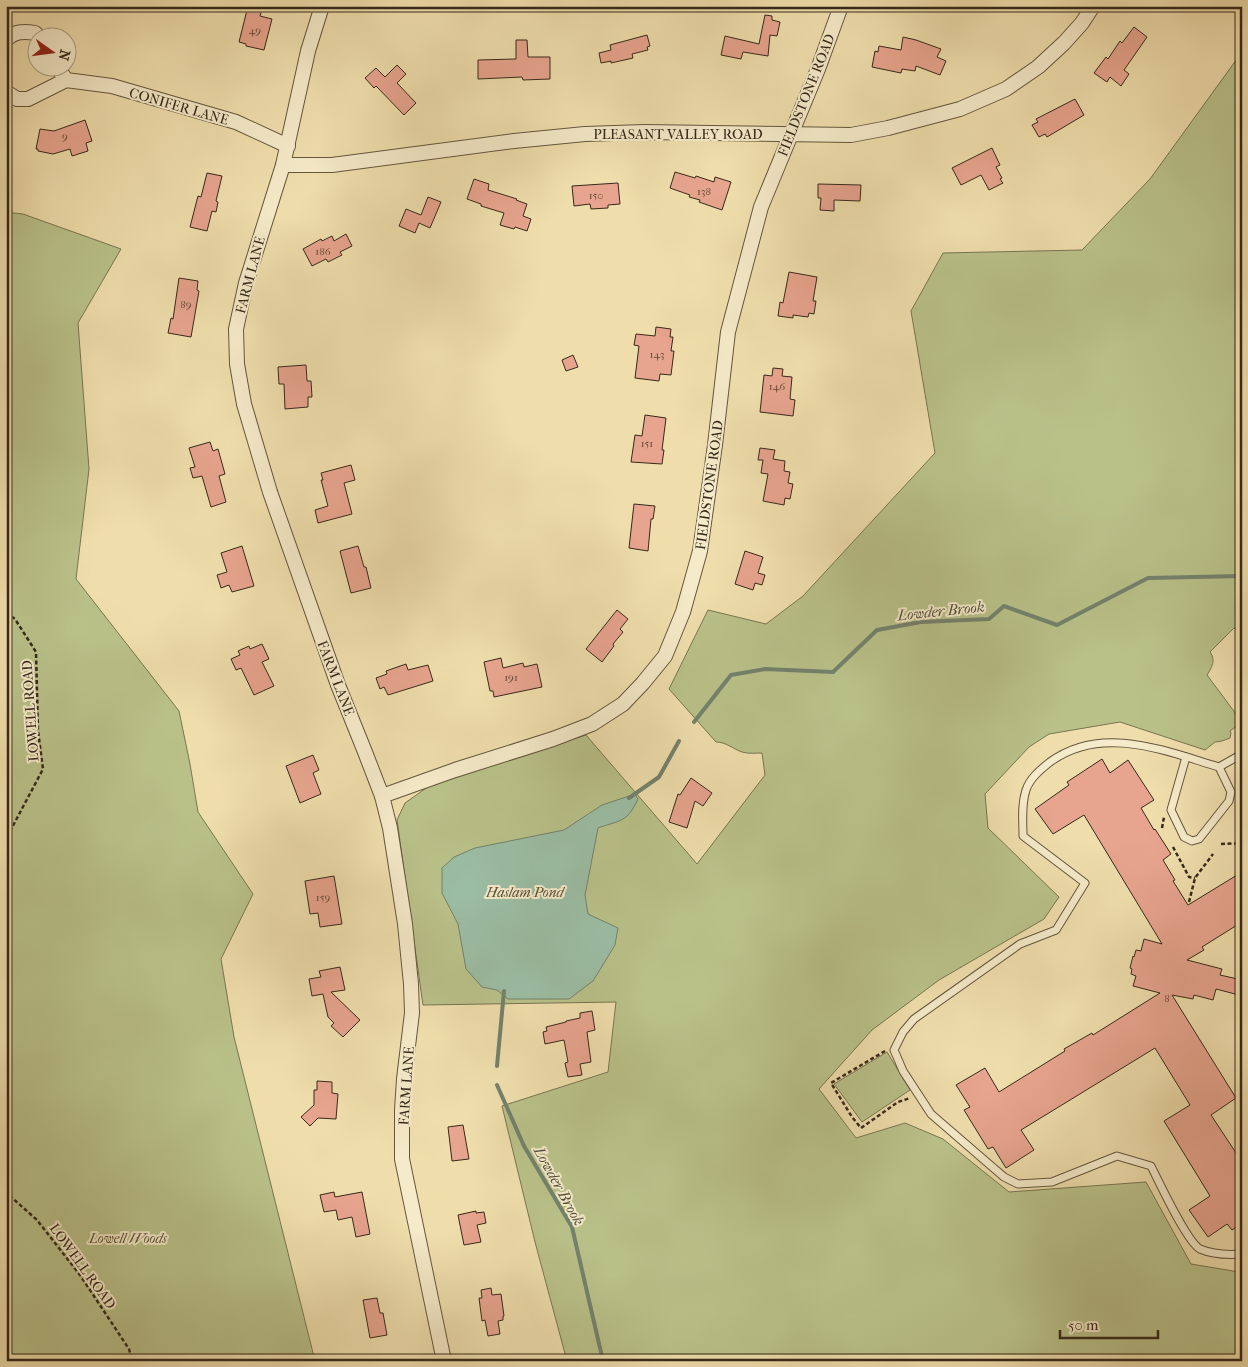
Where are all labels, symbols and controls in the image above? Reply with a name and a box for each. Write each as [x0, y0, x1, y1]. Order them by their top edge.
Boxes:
house number: 49 [249, 24, 261, 37]
north arrow [28, 28, 78, 78]
street label: FIELDSTONE ROAD [774, 31, 839, 159]
text: N [55, 48, 74, 63]
street label: CONIFER LANE [127, 84, 231, 129]
street label: PLEASANT VALLEY ROAD [593, 126, 763, 143]
house number: 9 [62, 130, 68, 143]
house number: 138 [697, 185, 711, 198]
house number: 150 [589, 189, 603, 202]
street label: FARM LANE [232, 234, 269, 316]
house number: 186 [315, 245, 331, 258]
house number: 89 [180, 298, 192, 311]
house number: 143 [650, 348, 664, 361]
house number: 146 [769, 380, 785, 393]
street label: FIELDSTONE ROAD [692, 419, 727, 551]
house number: 151 [641, 437, 653, 450]
water label: Lowder Brook [896, 597, 986, 625]
street label: FARM LANE [313, 638, 358, 719]
street label: LOWELL ROAD [18, 659, 43, 762]
house number: 191 [504, 671, 518, 684]
park label: Haslam Pond [485, 884, 566, 901]
house number: 159 [316, 891, 330, 904]
house number: 8 [1164, 992, 1170, 1005]
street label: FARM LANE [395, 1045, 418, 1126]
water label: Lowder Brook [529, 1143, 588, 1229]
street label: LOWELL ROAD [46, 1220, 120, 1313]
park label: Lowell Woods [88, 1230, 168, 1247]
scale bar [1060, 1307, 1158, 1339]
text: 50 m [1068, 1316, 1099, 1334]

